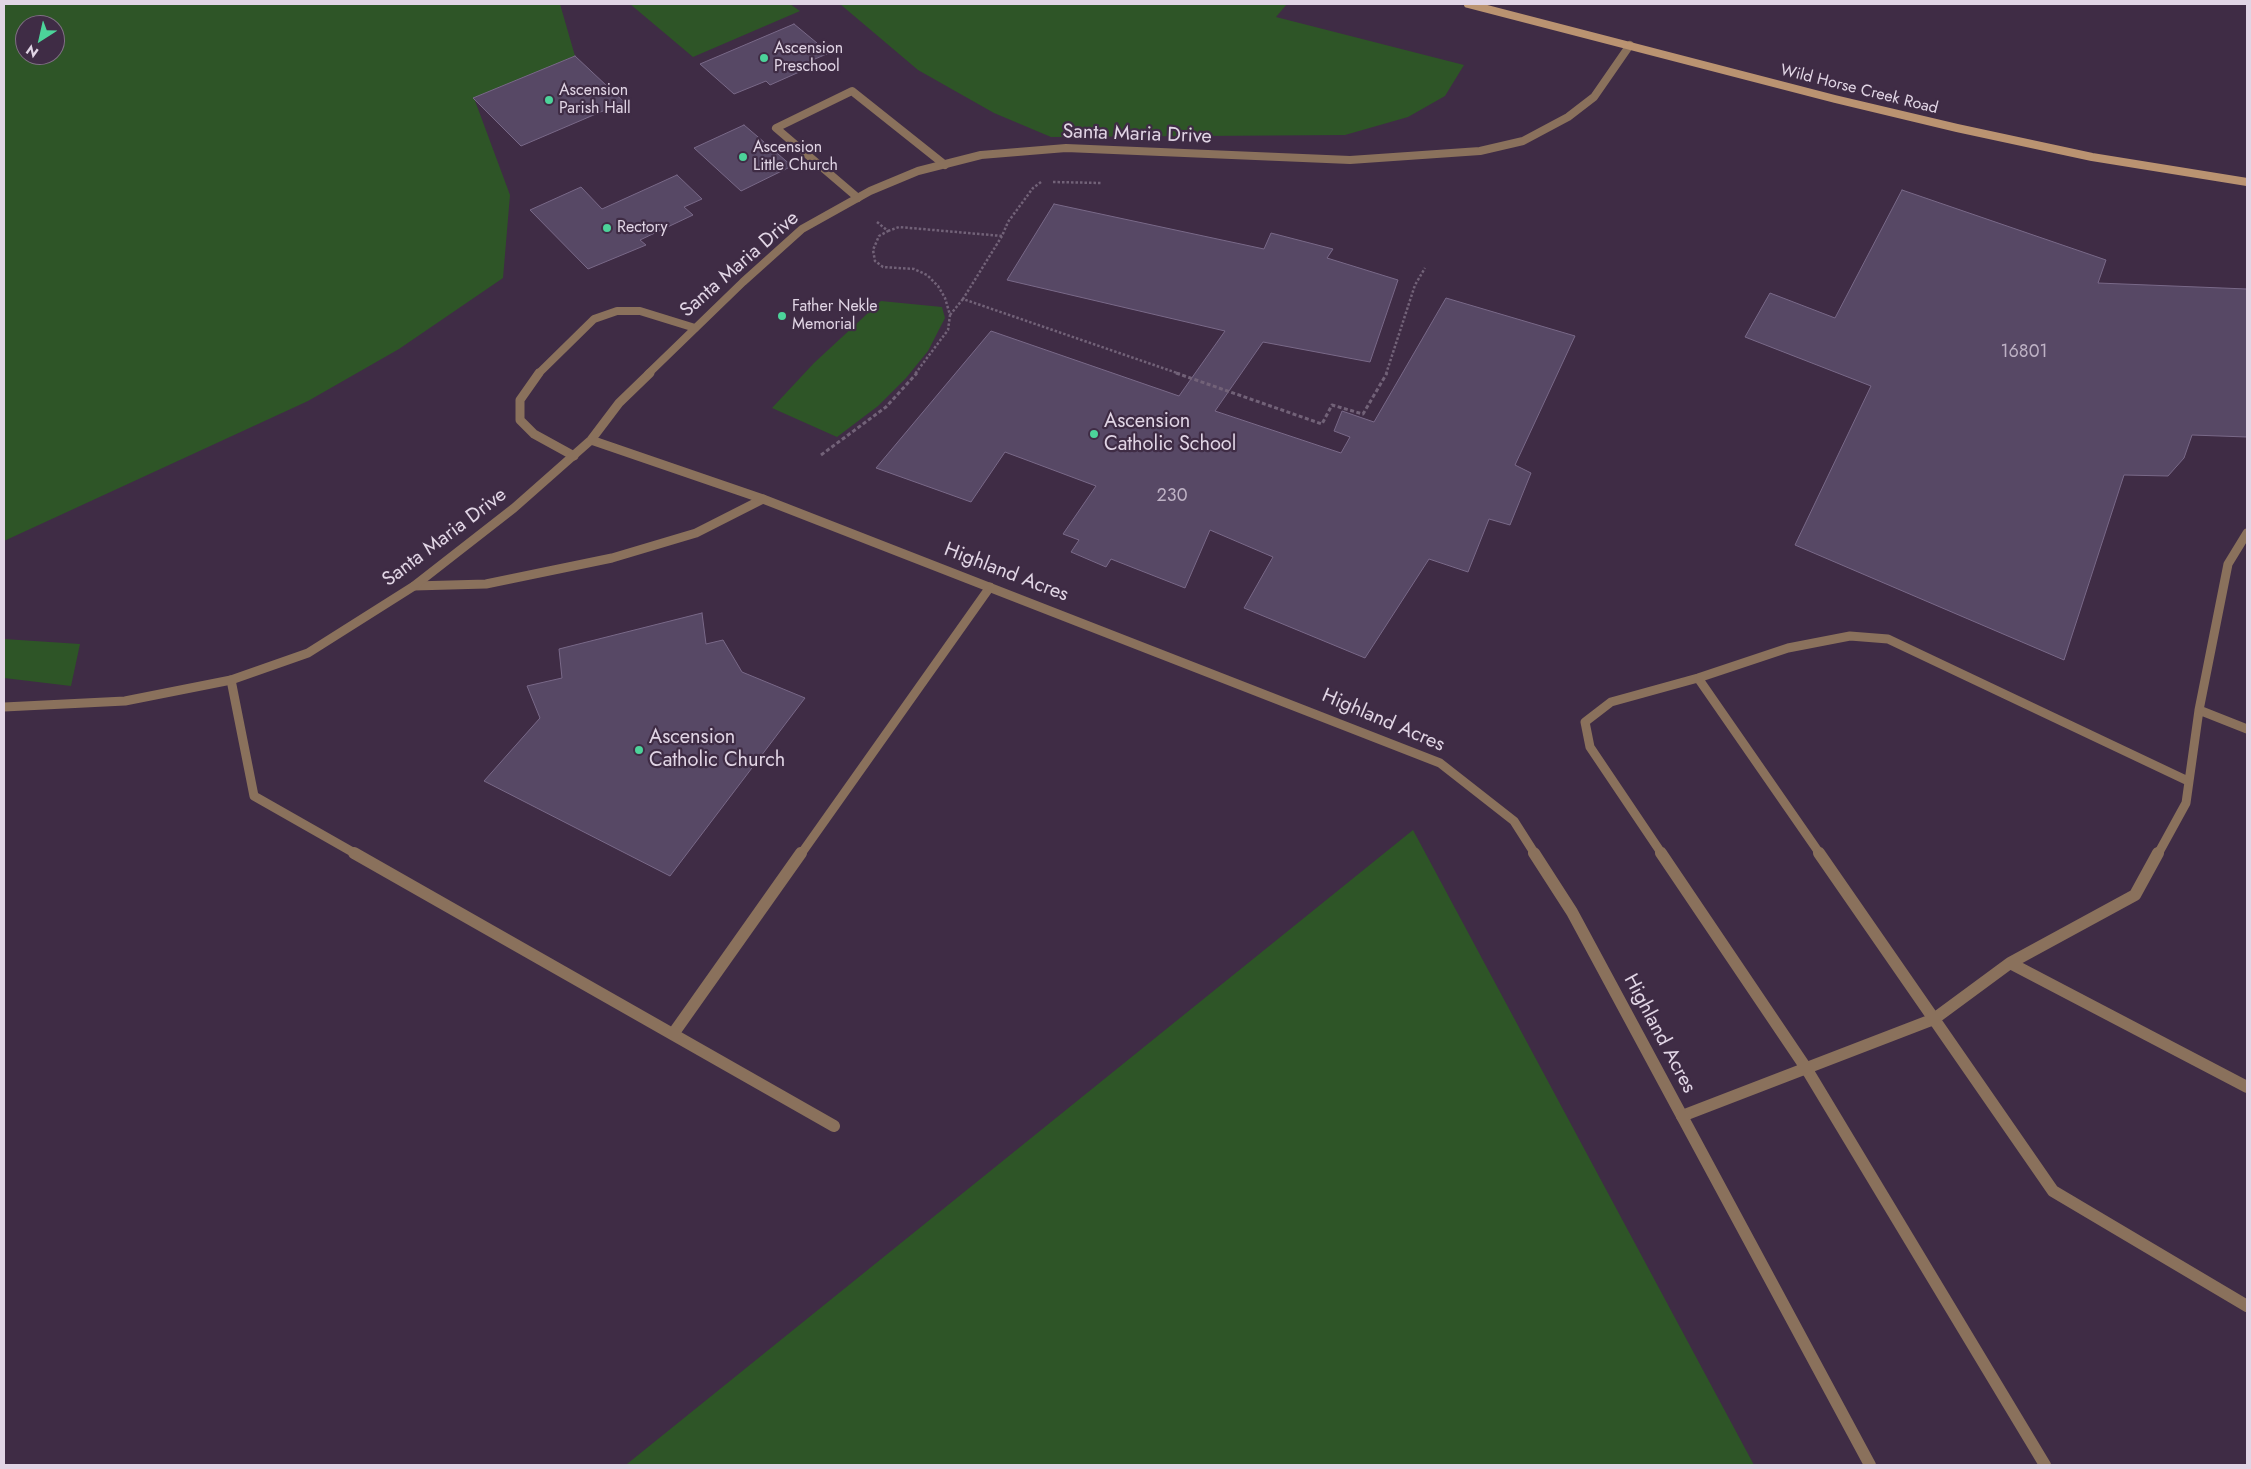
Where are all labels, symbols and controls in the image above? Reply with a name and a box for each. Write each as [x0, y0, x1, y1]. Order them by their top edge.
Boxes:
north arrow [15, 15, 65, 65]
place label: Ascension Preschool [774, 39, 843, 77]
text: N [22, 40, 42, 63]
marker: Ascension Preschool [758, 52, 770, 64]
street label: Wild Horse Creek Road [1778, 61, 1940, 119]
place label: Ascension Parish Hall [559, 81, 631, 119]
marker: Ascension Parish Hall [543, 94, 555, 106]
street label: Santa Maria Drive [1062, 120, 1212, 150]
place label: Ascension Little Church [753, 138, 838, 176]
marker: Ascension Little Church [737, 151, 749, 163]
street label: Santa Maria Drive [676, 207, 804, 323]
place label: Rectory [617, 218, 667, 238]
marker: Rectory [601, 222, 613, 234]
place label: Father Nekle Memorial [792, 297, 878, 335]
marker: Father Nekle Memorial [776, 310, 788, 322]
house number: 16801 [2000, 342, 2048, 364]
place label: Ascension Catholic School [1104, 410, 1236, 457]
marker: Ascension Catholic School [1088, 428, 1100, 440]
street label: Santa Maria Drive [378, 483, 512, 593]
house number: 230 [1157, 486, 1187, 508]
street label: Highland Acres [940, 538, 1072, 608]
street label: Highland Acres [1318, 684, 1448, 758]
place label: Ascension Catholic Church [649, 726, 785, 773]
marker: Ascension Catholic Church [633, 744, 645, 756]
street label: Highland Acres [1618, 970, 1700, 1098]

